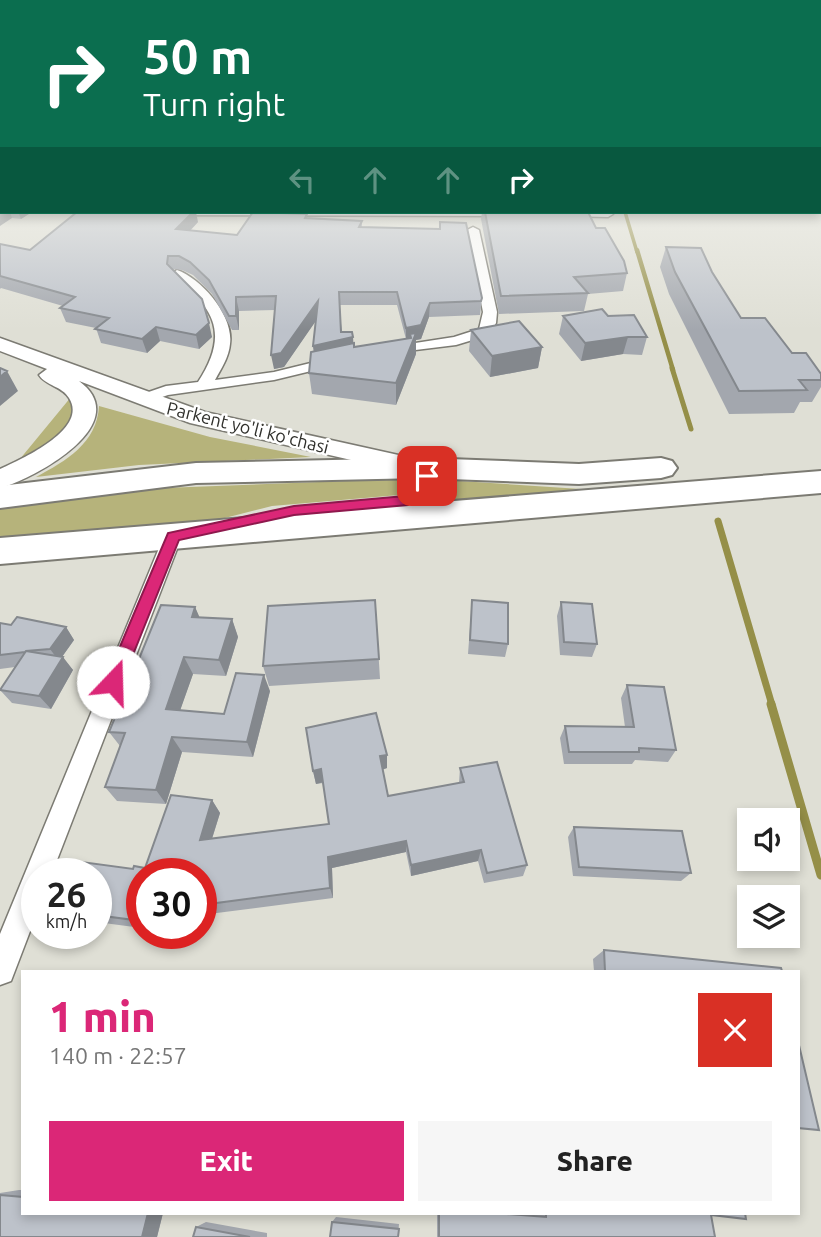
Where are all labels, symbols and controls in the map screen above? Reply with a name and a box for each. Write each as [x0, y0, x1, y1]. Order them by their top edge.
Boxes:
icon: right [28, 28, 119, 119]
text: 50 m [143, 28, 252, 83]
text: Turn right [143, 86, 285, 122]
icon: left [283, 161, 321, 199]
icon: ahead [356, 161, 394, 199]
icon: ahead [429, 161, 467, 199]
icon: right [502, 161, 540, 199]
street label: Parkent yo'li ko'chasi [165, 397, 331, 457]
pin [397, 446, 457, 506]
icon: arrive [408, 457, 446, 495]
position arrow [76, 645, 150, 719]
map controls [737, 808, 800, 948]
button: sound [737, 808, 800, 871]
speed limit sign: 30 [126, 858, 217, 949]
text: 26 [47, 874, 86, 914]
button: layers [737, 885, 800, 948]
text: km/h [46, 911, 87, 931]
text: 1 min [49, 993, 156, 1040]
button: close [698, 993, 772, 1067]
text: 140 m · 22:57 [49, 1043, 187, 1068]
button: Exit [49, 1121, 404, 1201]
button: Share [418, 1121, 772, 1201]

